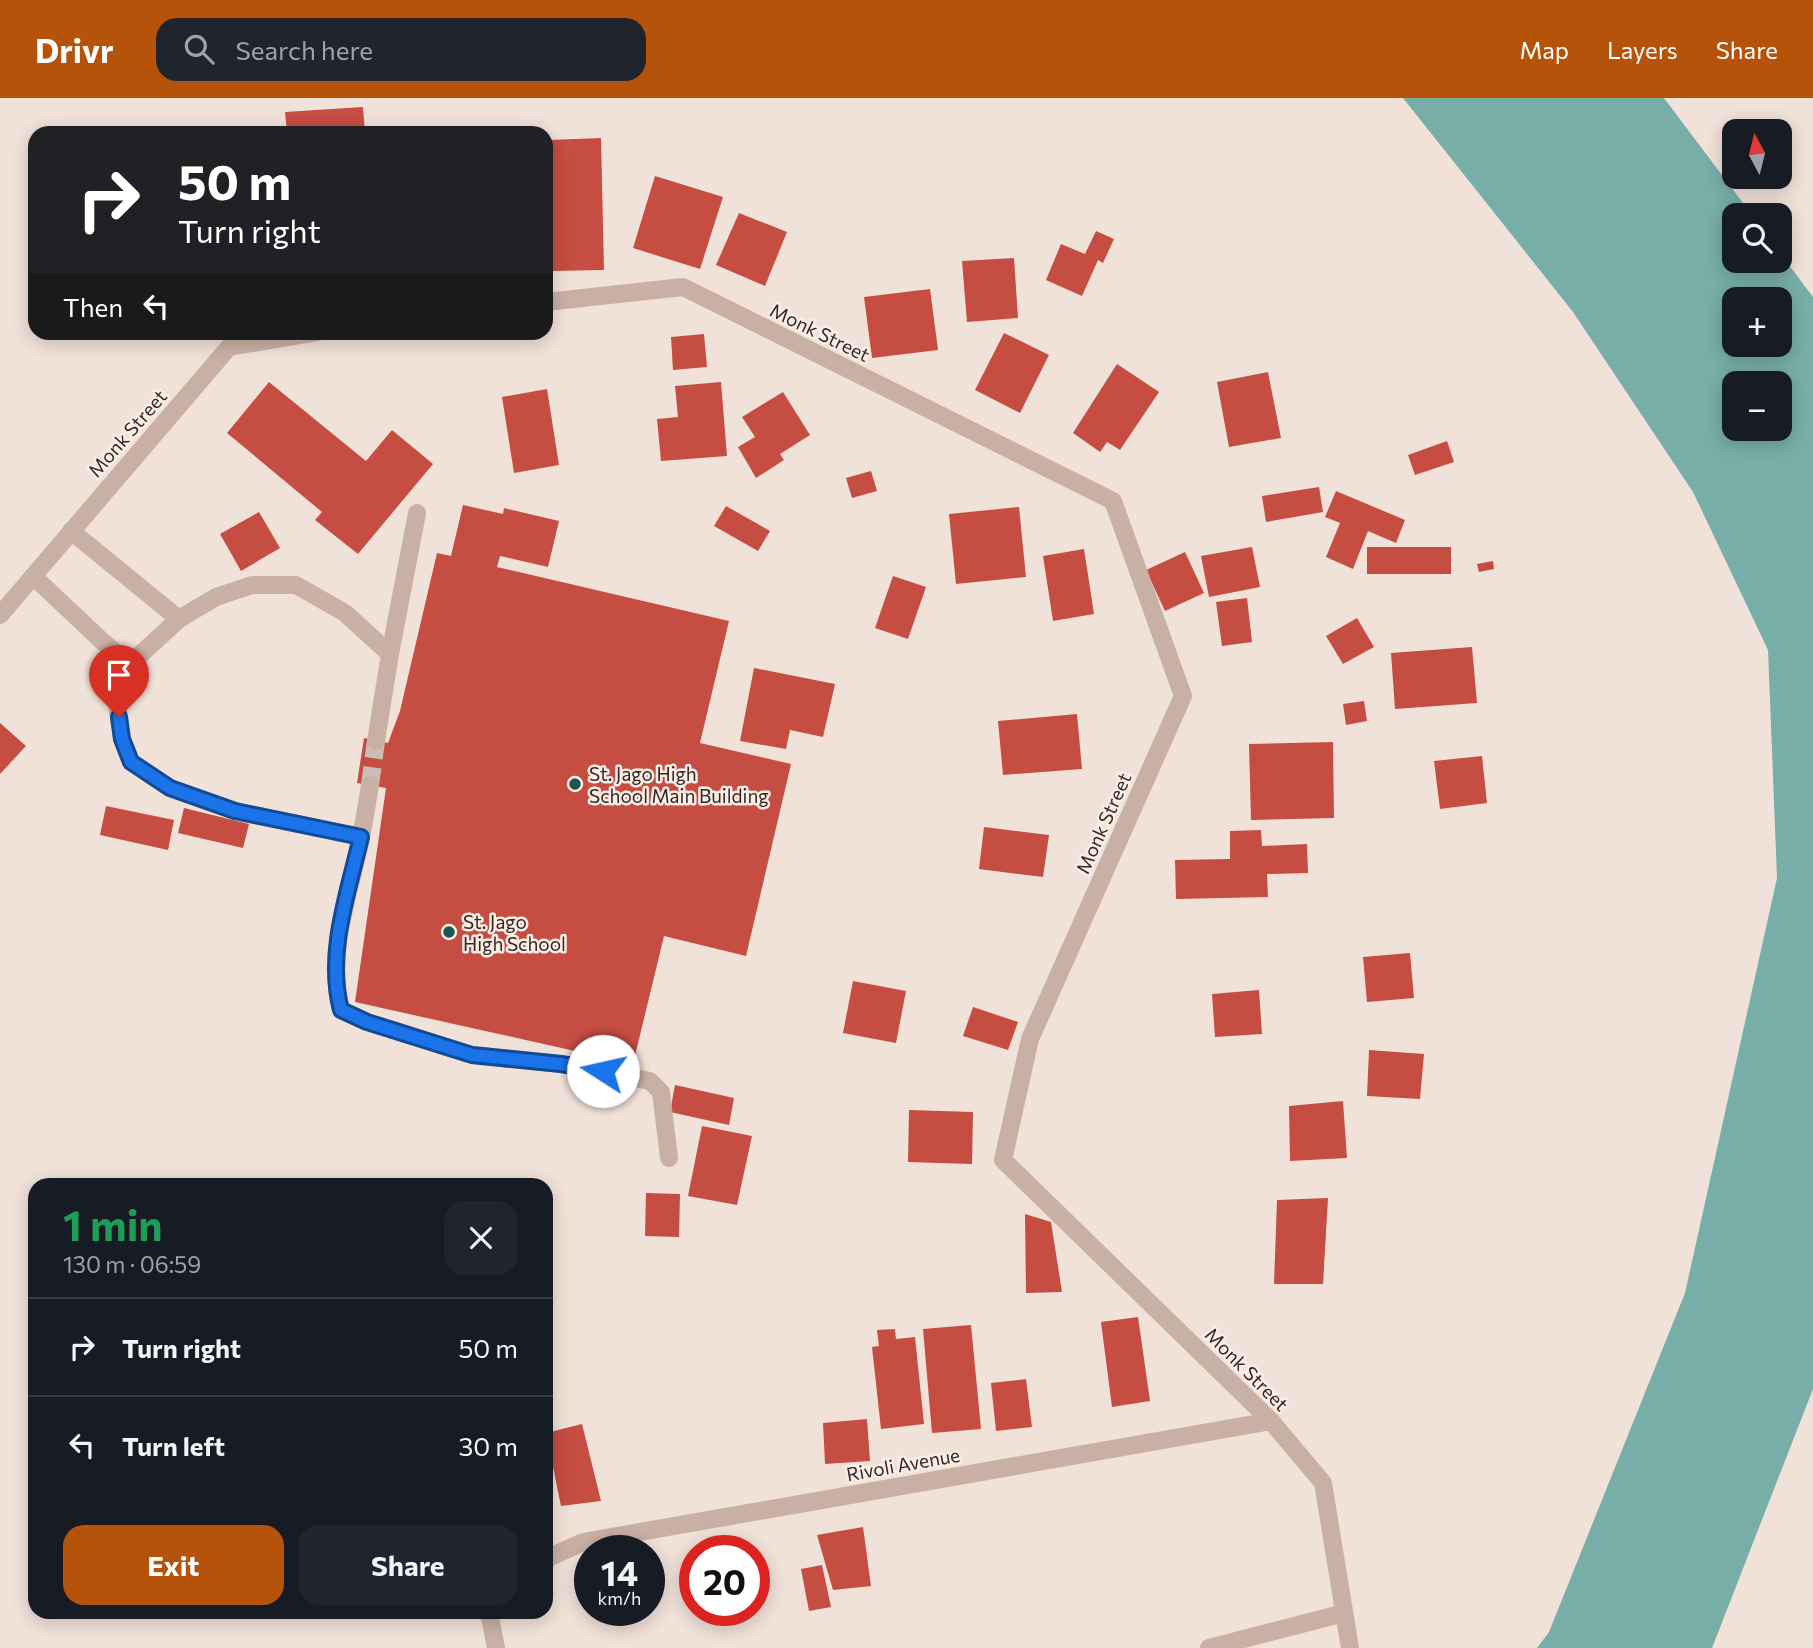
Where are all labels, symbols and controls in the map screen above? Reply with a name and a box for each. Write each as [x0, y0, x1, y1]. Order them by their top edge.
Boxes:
search box [156, 18, 646, 81]
text: Drivr [35, 29, 114, 70]
icon: search [180, 30, 218, 68]
text: Search here [236, 34, 373, 65]
text: Map [1520, 35, 1569, 64]
text: Layers [1607, 35, 1678, 64]
text: Share [1716, 35, 1778, 64]
north arrow [1722, 119, 1792, 189]
map controls [1722, 119, 1792, 441]
text: 50 m [178, 150, 291, 210]
icon: right [63, 154, 154, 245]
button: search [1722, 203, 1792, 273]
text: Turn right [178, 210, 321, 250]
icon: left [137, 287, 175, 325]
button: + [1722, 287, 1792, 357]
text: Then [63, 291, 123, 322]
street label: Monk Street [766, 298, 874, 366]
button: − [1722, 371, 1792, 441]
street label: Monk Street [83, 385, 171, 481]
pin [89, 645, 149, 717]
icon: arrive [100, 656, 138, 694]
place label: St. Jago High School Main Building [589, 762, 769, 807]
street label: Monk Street [1071, 769, 1136, 877]
marker: St. Jago High School Main Building [567, 776, 583, 792]
place label: St. Jago High School [463, 910, 566, 955]
marker: St. Jago High School [441, 924, 457, 940]
position arrow [566, 1034, 640, 1108]
text: 1 min [63, 1198, 163, 1250]
button: close [444, 1201, 518, 1275]
text: 130 m · 06:59 [63, 1250, 201, 1278]
street label: Monk Street [1201, 1323, 1293, 1415]
icon: right [63, 1328, 101, 1366]
text: Turn right [122, 1332, 241, 1363]
text: 50 m [458, 1332, 518, 1363]
icon: left [63, 1426, 101, 1464]
text: Turn left [122, 1430, 225, 1461]
text: 30 m [459, 1430, 518, 1461]
street label: Rivoli Avenue [844, 1443, 962, 1485]
button: Exit [63, 1525, 284, 1605]
button: Share [298, 1525, 518, 1605]
speed limit sign: 20 [679, 1535, 770, 1626]
text: 14 [601, 1550, 638, 1593]
text: km/h [598, 1587, 641, 1609]

